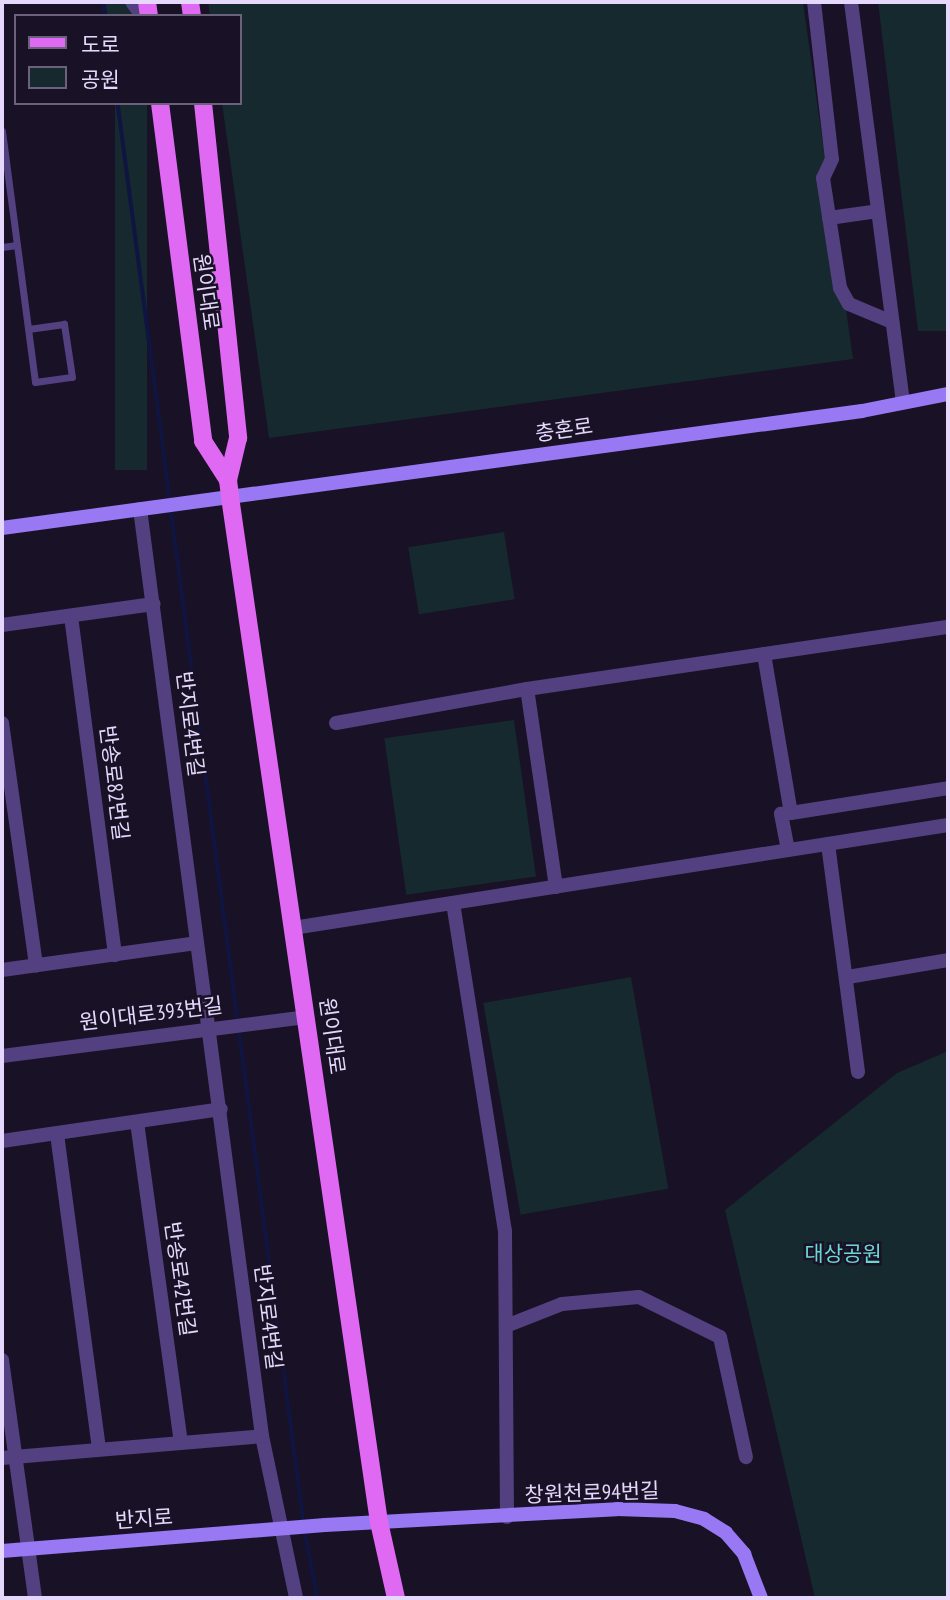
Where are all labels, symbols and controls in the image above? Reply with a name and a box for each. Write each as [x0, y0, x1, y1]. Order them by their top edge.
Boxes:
legend [14, 14, 242, 105]
text: 도로 [81, 31, 120, 58]
text: 공원 [81, 66, 120, 93]
street label: 원이대로 [188, 252, 224, 332]
street label: 충혼로 [534, 413, 594, 447]
street label: 반지로4번길 [171, 670, 209, 778]
street label: 반송로82번길 [94, 724, 134, 842]
street label: 원이대로393번길 [78, 993, 224, 1035]
street label: 원이대로 [314, 996, 350, 1076]
street label: 반송로42번길 [159, 1220, 201, 1338]
park label: 대상공원 [804, 1241, 882, 1267]
street label: 반지로4번길 [249, 1263, 287, 1371]
street label: 창원천로94번길 [524, 1478, 660, 1508]
street label: 반지로 [114, 1504, 174, 1534]

